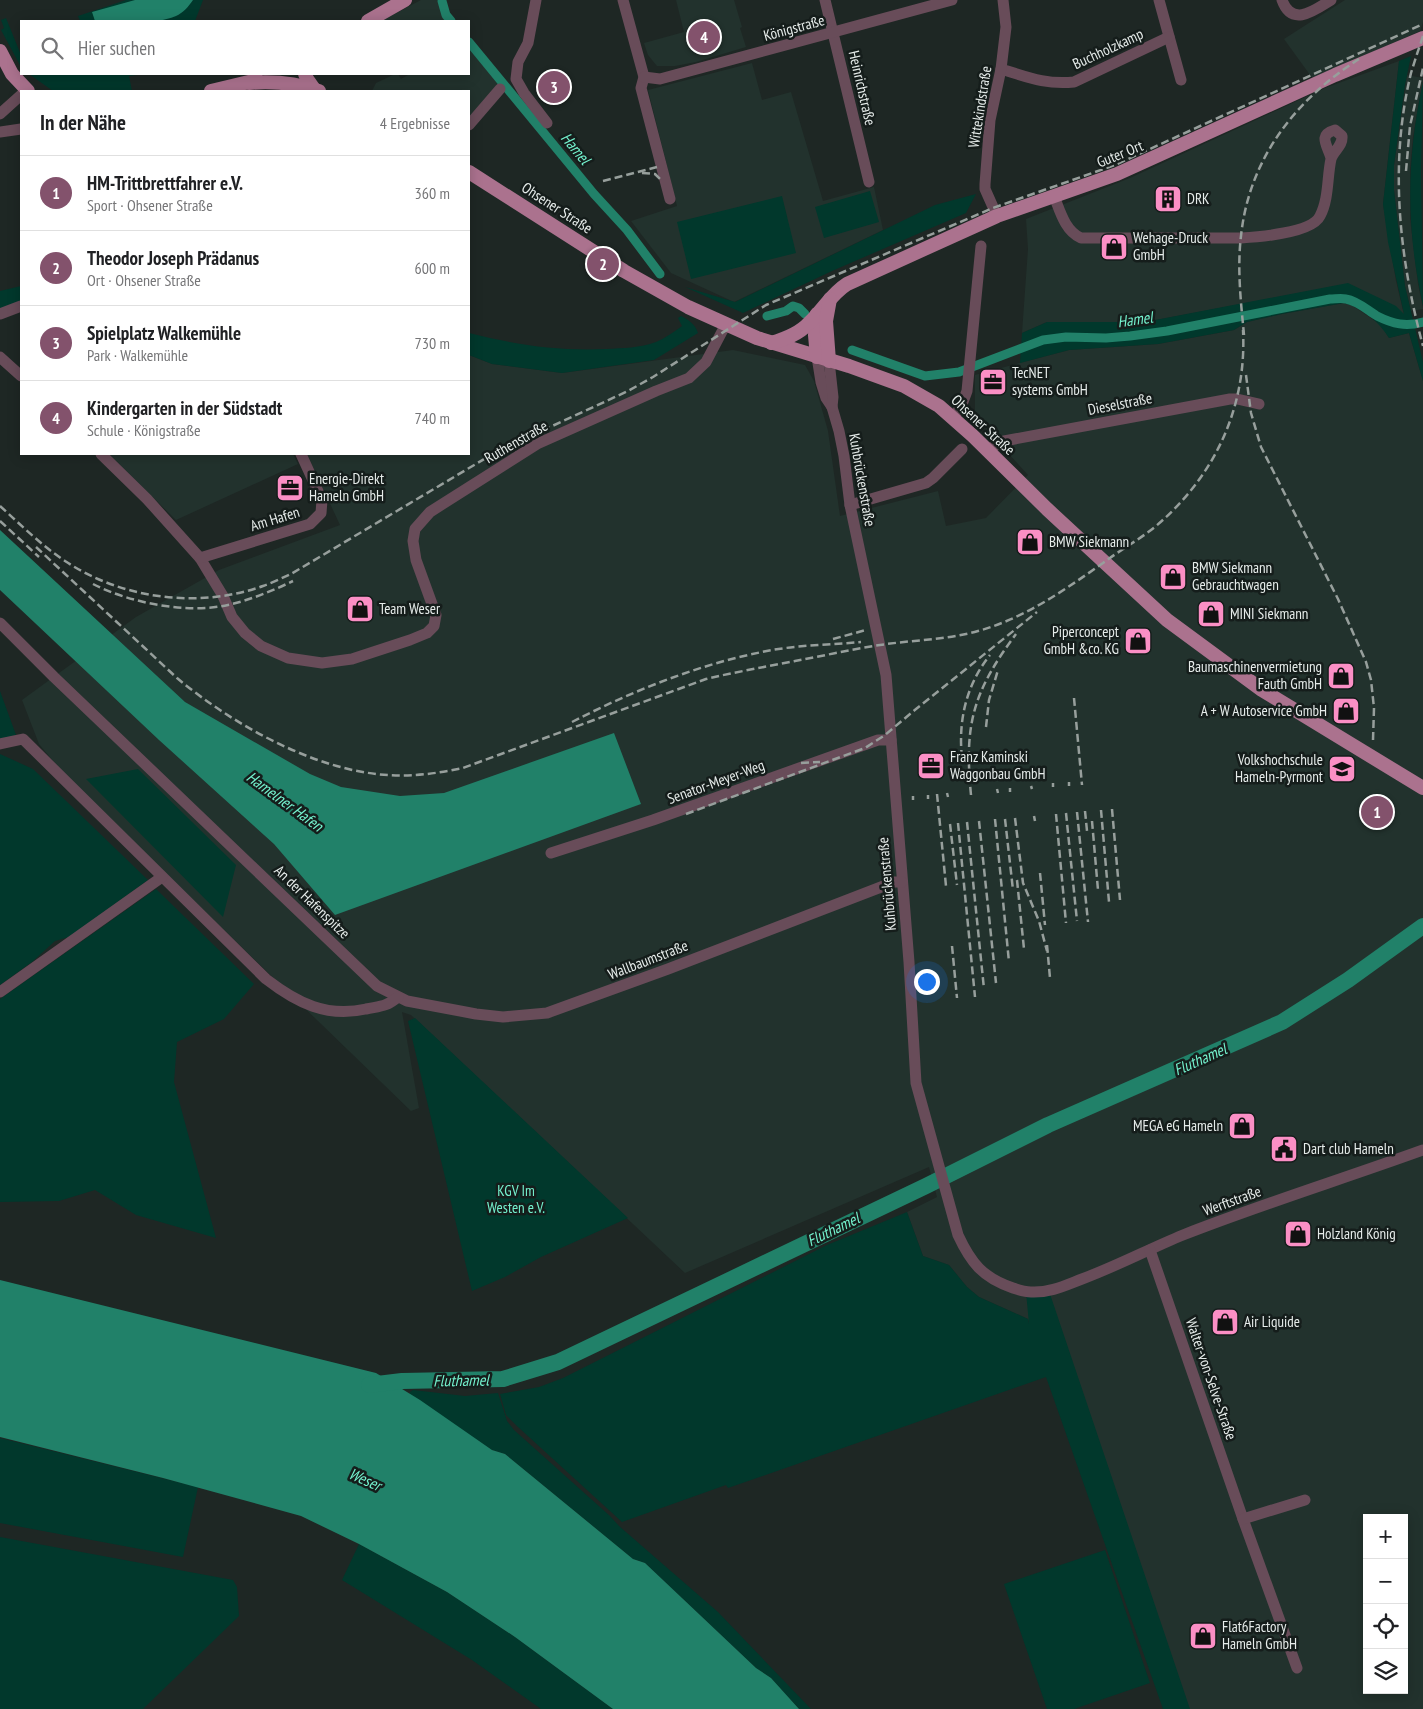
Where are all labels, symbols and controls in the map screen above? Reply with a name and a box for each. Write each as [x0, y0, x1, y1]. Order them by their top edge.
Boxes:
street label: Königstraße [761, 10, 826, 45]
pin: 4 [688, 18, 720, 56]
search box [20, 20, 470, 75]
street label: Buchholzkamp [1070, 24, 1146, 73]
icon: search [38, 34, 66, 62]
text: Hier suchen [78, 36, 155, 60]
street label: Heinrichstraße [845, 49, 880, 127]
street label: Wittekindstraße [964, 65, 995, 149]
pin: 3 [538, 68, 570, 106]
text: In der Nähe [40, 109, 126, 136]
text: 4 Ergebnisse [380, 113, 450, 133]
water label: Hamel [557, 128, 596, 169]
street label: Guter Ort [1094, 136, 1146, 171]
text: HM-Trittbrettfahrer e.V. [87, 171, 243, 195]
street label: Ohsener Straße [518, 178, 596, 237]
text: 1 [52, 183, 60, 203]
text: 360 m [415, 183, 450, 203]
building icon: DRK [1153, 184, 1183, 214]
place label: DRK [1187, 189, 1210, 208]
text: Sport · Ohsener Straße [87, 195, 213, 215]
place label: Wehage-Druck GmbH [1133, 228, 1208, 264]
shop icon: Wehage-Druck GmbH [1099, 232, 1129, 262]
pin: 2 [587, 245, 619, 283]
text: Theodor Joseph Prädanus [87, 246, 259, 270]
text: 2 [52, 258, 60, 278]
text: 600 m [415, 258, 450, 278]
text: Ort · Ohsener Straße [87, 270, 201, 290]
water label: Hamel [1116, 306, 1155, 331]
text: Spielplatz Walkemühle [87, 321, 241, 345]
text: 3 [52, 333, 60, 353]
text: 730 m [415, 333, 450, 353]
text: Park · Walkemühle [87, 345, 188, 365]
place label: TecNET systems GmbH [1012, 363, 1088, 399]
office icon: TecNET systems GmbH [978, 367, 1008, 397]
street label: Dieselstraße [1086, 388, 1154, 419]
street label: Ohsener Straße [947, 390, 1019, 459]
text: Kindergarten in der Südstadt [87, 396, 282, 420]
text: 4 [52, 408, 60, 428]
text: 740 m [415, 408, 450, 428]
street label: Ruthenstraße [481, 416, 551, 467]
text: Schule · Königstraße [87, 420, 201, 440]
street label: Kuhbrückenstraße [845, 432, 880, 528]
place label: Energie-Direkt Hameln GmbH [309, 469, 384, 505]
office icon: Energie-Direkt Hameln GmbH [275, 473, 305, 503]
street label: Am Hafen [248, 502, 302, 535]
shop icon: BMW Siekmann [1015, 527, 1045, 557]
place label: BMW Siekmann [1049, 532, 1129, 551]
place label: BMW Siekmann Gebrauchtwagen [1192, 558, 1279, 594]
shop icon: BMW Siekmann Gebrauchtwagen [1158, 562, 1188, 592]
shop icon: Team Weser [345, 594, 375, 624]
place label: Team Weser [379, 599, 441, 618]
shop icon: MINI Siekmann [1196, 599, 1226, 629]
place label: MINI Siekmann [1230, 604, 1308, 623]
place label: Piperconcept GmbH &co. KG [1043, 622, 1119, 658]
shop icon: Piperconcept GmbH &co. KG [1123, 626, 1153, 656]
place label: Baumaschinenvermietung Fauth GmbH [1188, 657, 1322, 693]
shop icon: Baumaschinenvermietung Fauth GmbH [1326, 661, 1356, 691]
shop icon: A + W Autoservice GmbH [1331, 696, 1361, 726]
place label: A + W Autoservice GmbH [1201, 701, 1327, 720]
place label: Franz Kaminski Waggonbau GmbH [950, 747, 1046, 783]
place label: Volkshochschule Hameln-Pyrmont [1235, 750, 1323, 786]
office icon: Franz Kaminski Waggonbau GmbH [916, 751, 946, 781]
school or university icon: Volkshochschule Hameln-Pyrmont [1327, 754, 1357, 784]
street label: Senator-Meyer-Weg [665, 755, 767, 808]
water label: Hamelner Hafen [243, 767, 328, 836]
pin: 1 [1361, 793, 1393, 831]
street label: Kuhbrückenstraße [873, 836, 900, 932]
street label: An der Hafenspitze [271, 861, 354, 942]
street label: Wallbaumstraße [605, 936, 691, 983]
your location [914, 969, 940, 995]
water label: Fluthamel [1170, 1038, 1231, 1079]
shop icon: MEGA eG Hameln [1227, 1111, 1257, 1141]
place label: MEGA eG Hameln [1133, 1116, 1223, 1135]
public building icon: Dart club Hameln [1269, 1134, 1299, 1164]
place label: Dart club Hameln [1303, 1139, 1394, 1158]
park label: KGV Im Westen e.V. [487, 1181, 545, 1217]
street label: Werftstraße [1200, 1181, 1263, 1220]
water label: Fluthamel [804, 1207, 864, 1250]
shop icon: Holzland König [1283, 1219, 1313, 1249]
place label: Holzland König [1317, 1224, 1396, 1243]
shop icon: Air Liquide [1210, 1307, 1240, 1337]
place label: Air Liquide [1244, 1312, 1300, 1331]
street label: Walter-von-Selve-Straße [1182, 1315, 1241, 1442]
water label: Fluthamel [433, 1369, 490, 1390]
water label: Weser [346, 1463, 387, 1496]
map controls [1363, 1514, 1408, 1694]
button: + [1363, 1514, 1408, 1559]
button: − [1363, 1559, 1408, 1604]
button: locate [1363, 1604, 1408, 1649]
place label: Flat6Factory Hameln GmbH [1222, 1617, 1297, 1653]
shop icon: Flat6Factory Hameln GmbH [1188, 1621, 1218, 1651]
button: layers [1363, 1649, 1408, 1694]

